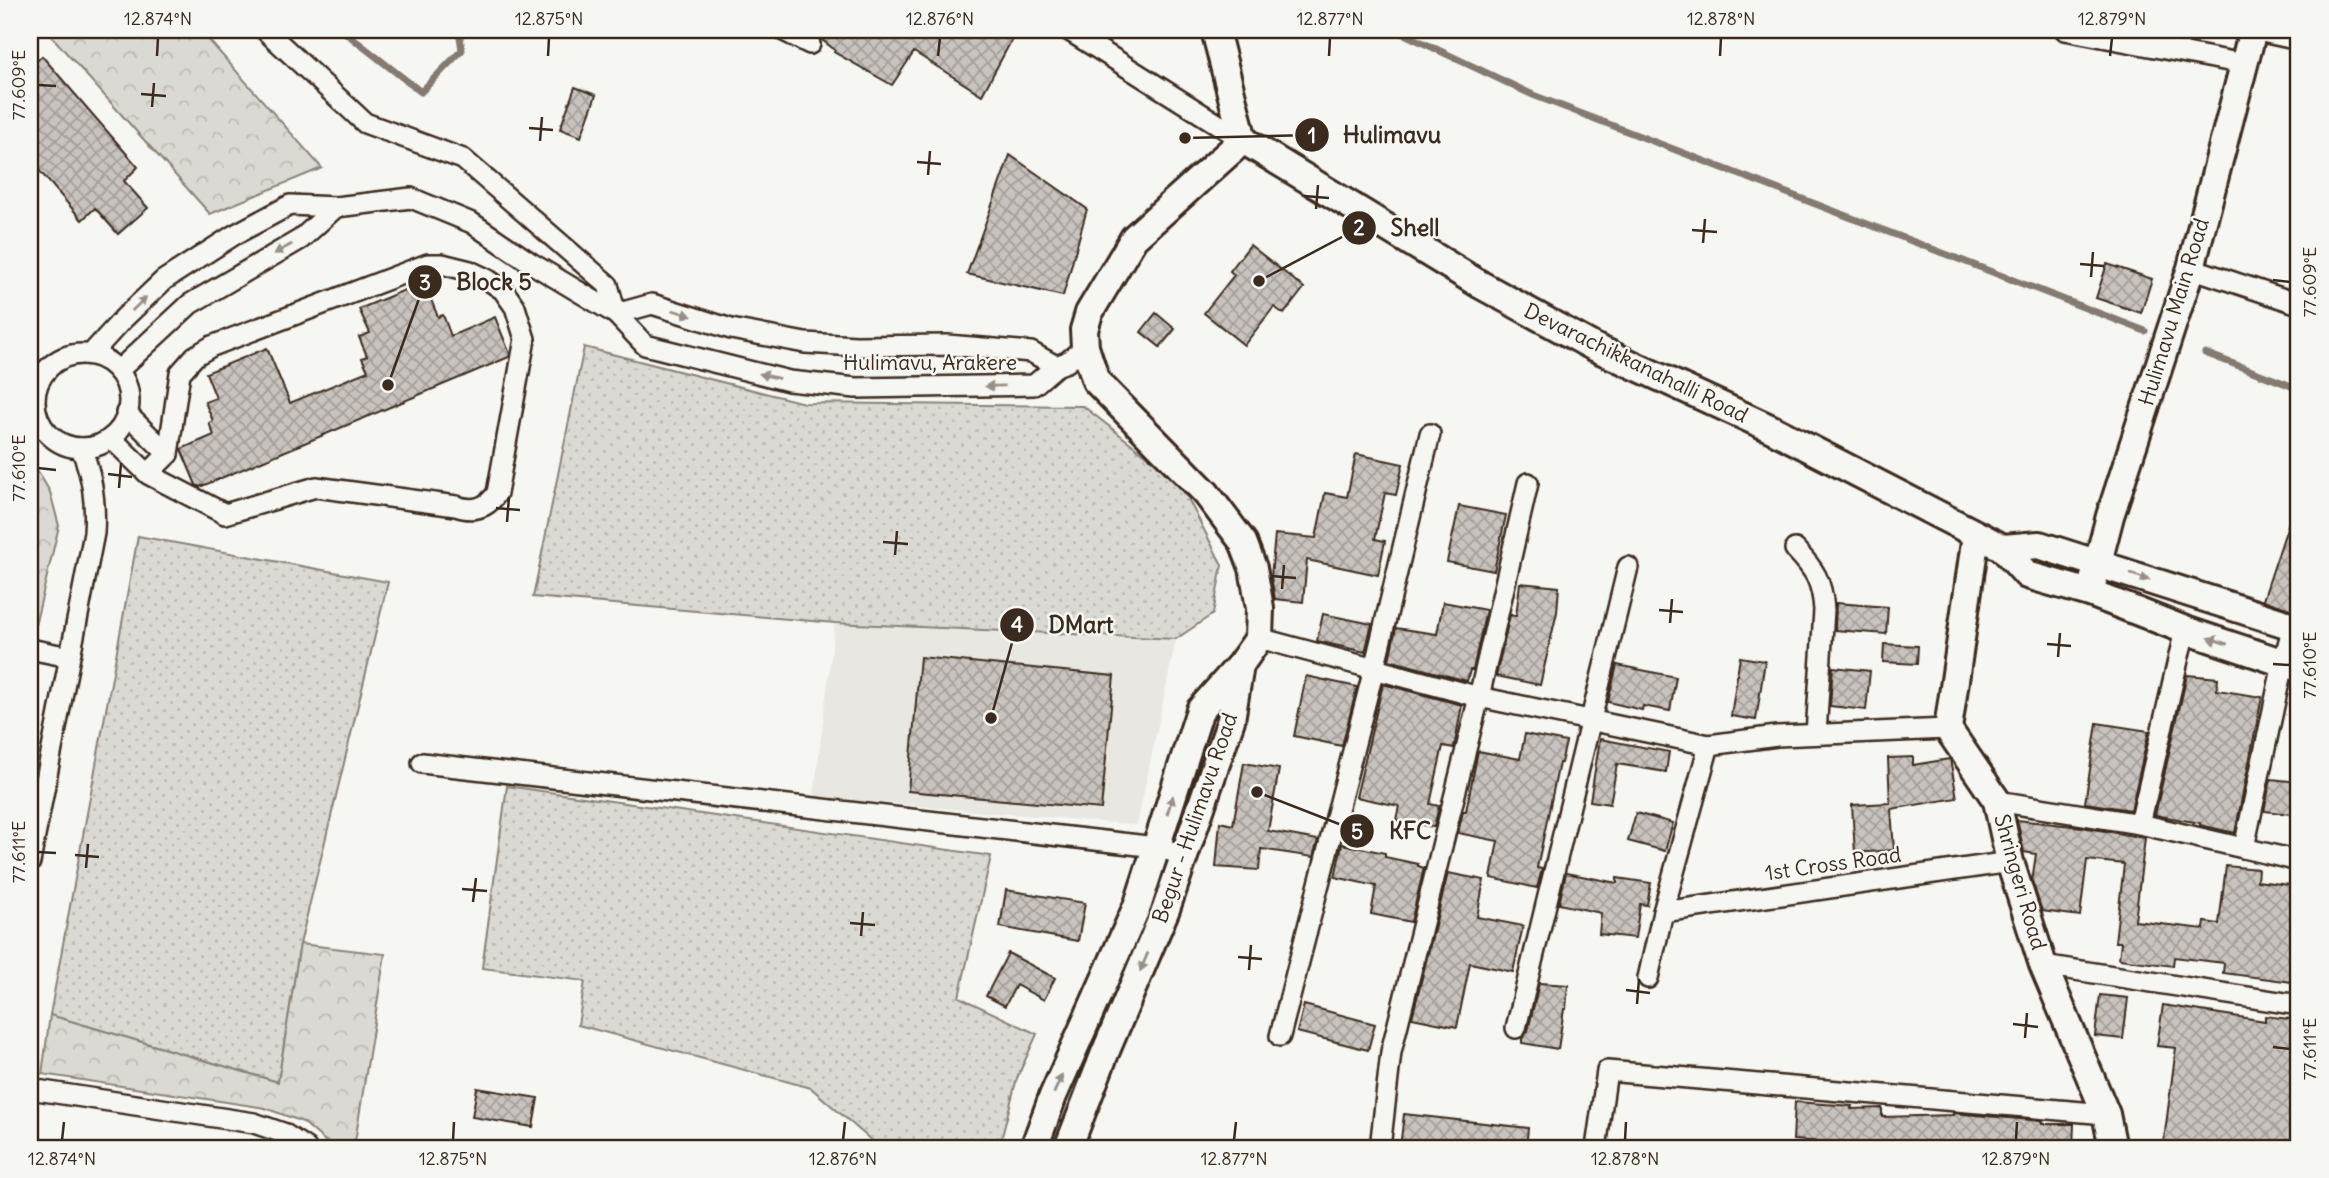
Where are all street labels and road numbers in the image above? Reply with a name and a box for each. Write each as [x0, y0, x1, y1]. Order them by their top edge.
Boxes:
street label: Hulimavu Main Road [2132, 215, 2215, 409]
street label: Devarachikkanahalli Road [1520, 297, 1753, 429]
street label: Hulimavu, Arakere [843, 349, 1017, 376]
street label: Begur - Hulimavu Road [1146, 709, 1243, 926]
street label: Shringeri Road [1988, 811, 2053, 953]
street label: 1st Cross Road [1763, 841, 1903, 886]

